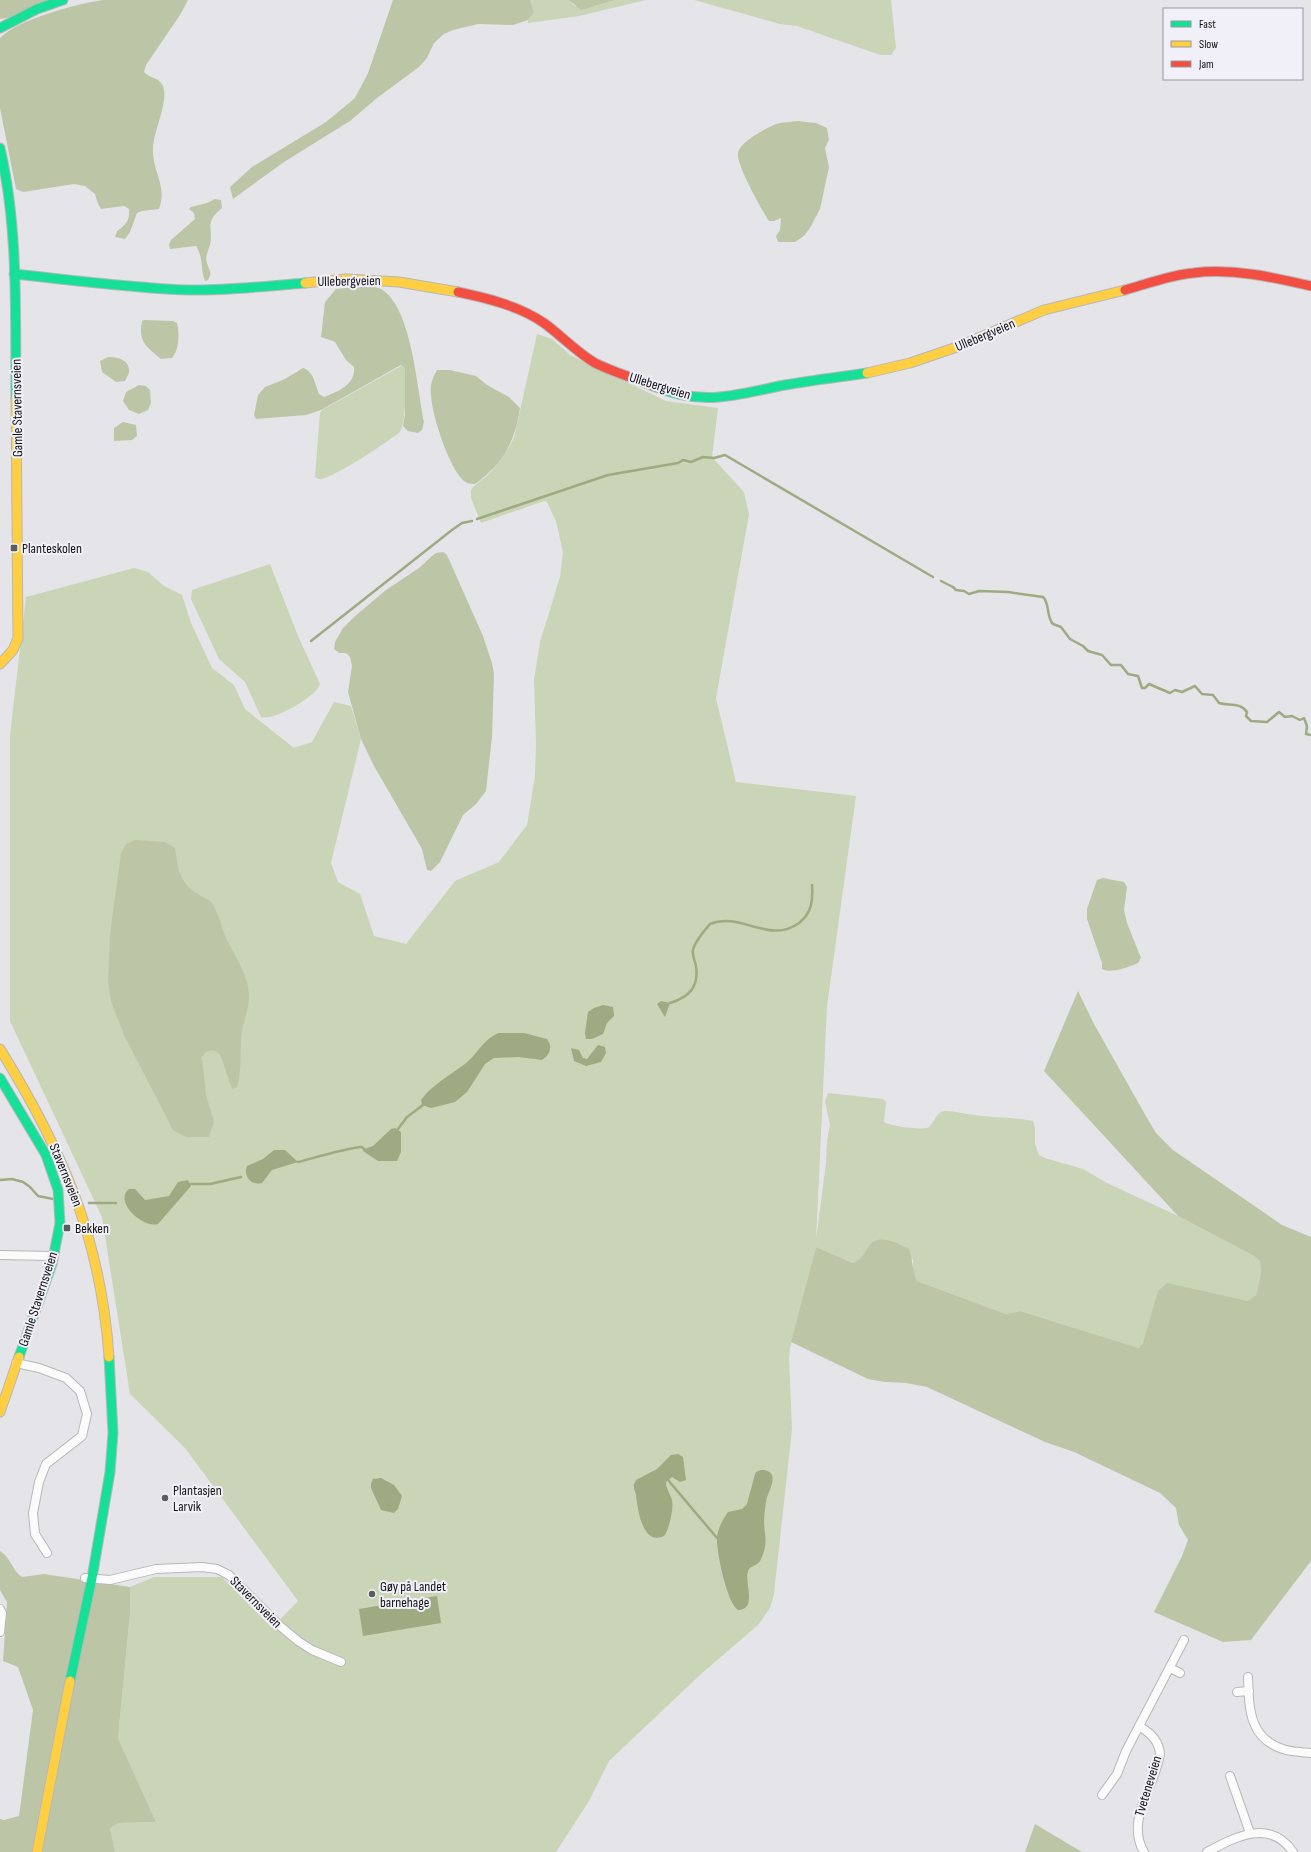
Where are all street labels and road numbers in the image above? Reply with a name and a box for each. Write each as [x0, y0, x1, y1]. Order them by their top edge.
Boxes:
street label: Ullebergveien [317, 272, 381, 290]
street label: Ullebergveien [953, 315, 1017, 355]
street label: Gamle Stavernsveien [8, 359, 26, 457]
street label: Ullebergveien [627, 369, 693, 403]
street label: Stavernsveien [46, 1141, 86, 1209]
street label: Gamle Stavernsveien [15, 1250, 61, 1348]
street label: Stavernsveien [226, 1572, 286, 1632]
street label: Tveteneveien [1131, 1754, 1165, 1818]

